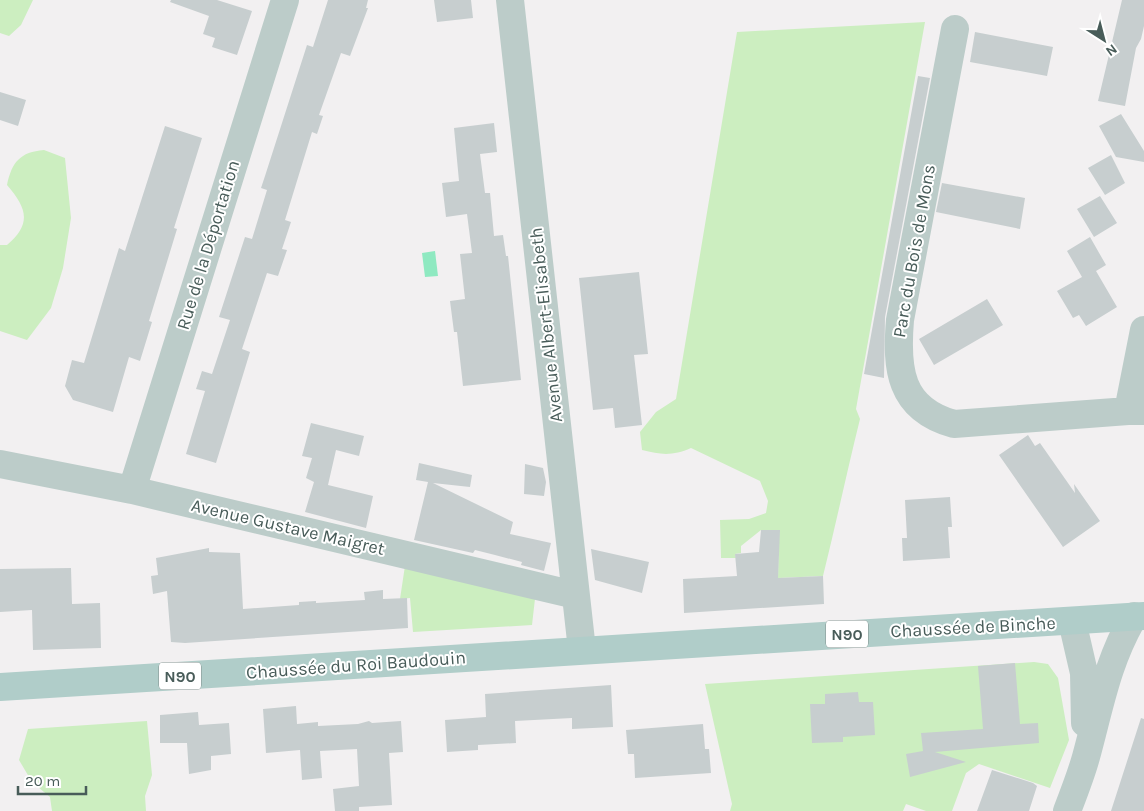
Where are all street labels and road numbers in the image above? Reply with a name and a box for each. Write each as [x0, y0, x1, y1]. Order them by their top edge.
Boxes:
street label: Rue de la Déportation [172, 157, 244, 333]
street label: Parc du Bois de Mons [888, 163, 940, 339]
street label: Avenue Albert-Elisabeth [525, 226, 567, 424]
street label: Avenue Gustave Maigret [189, 494, 387, 560]
street label: Chaussée de Binche [890, 612, 1056, 642]
road number: N90 [826, 620, 868, 648]
street label: Chaussée du Roi Baudouin [245, 646, 467, 684]
road number: N90 [159, 662, 201, 689]

